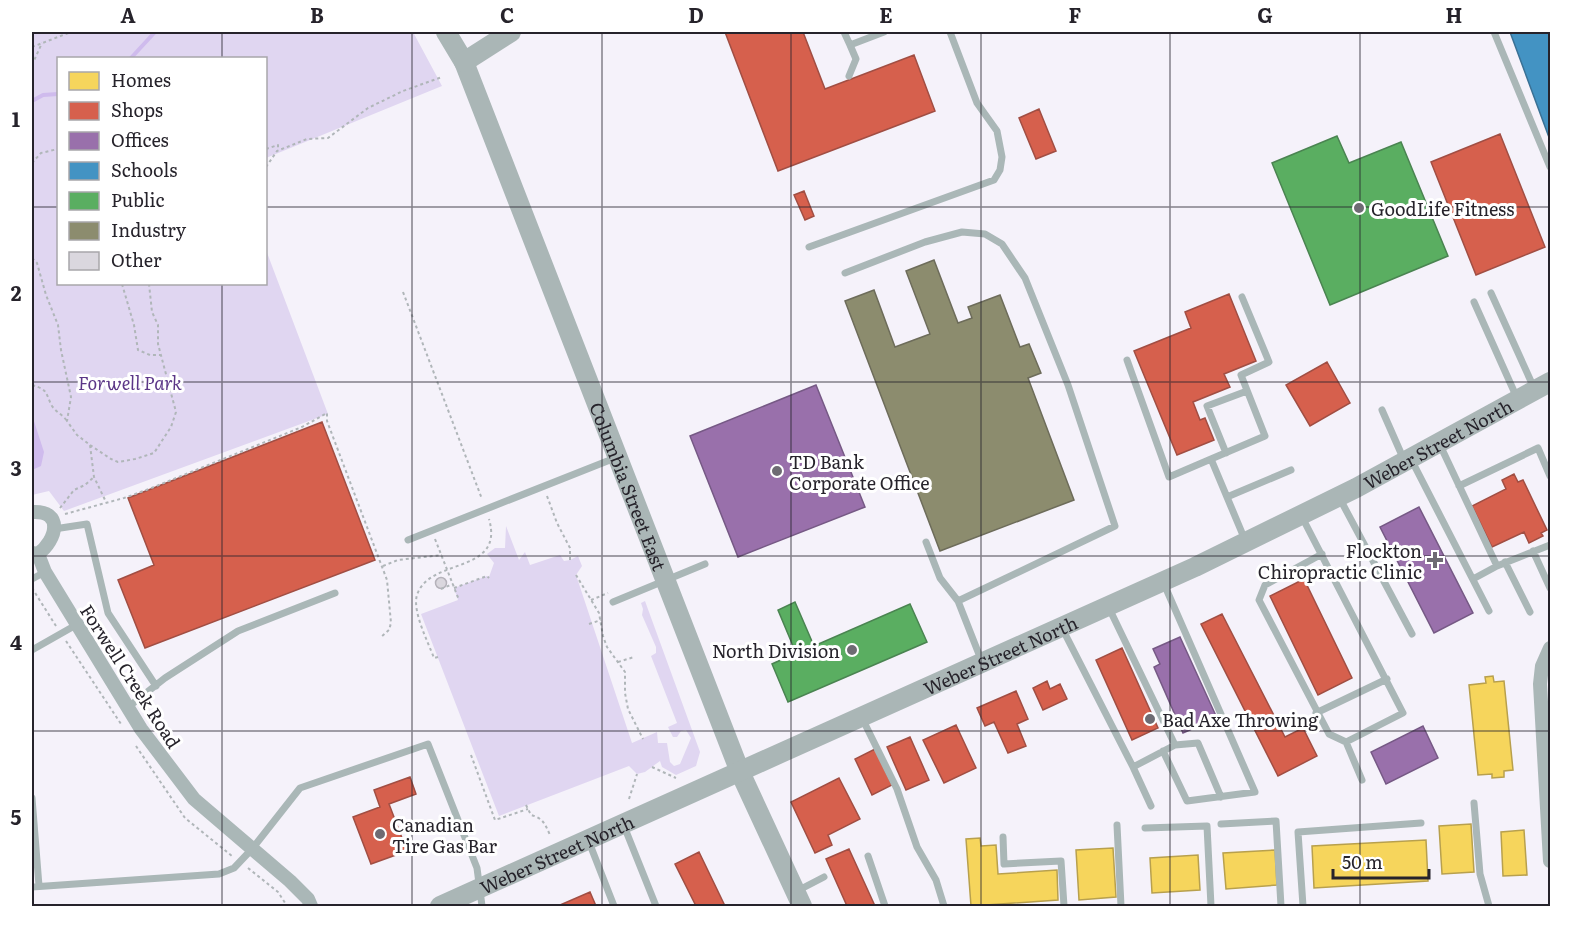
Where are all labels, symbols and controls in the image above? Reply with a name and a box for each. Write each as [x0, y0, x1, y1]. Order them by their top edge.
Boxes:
text: A [120, 0, 136, 29]
text: B [310, 0, 324, 29]
text: C [500, 0, 514, 29]
text: D [688, 0, 704, 29]
text: E [879, 0, 893, 29]
text: F [1069, 0, 1082, 29]
text: G [1257, 0, 1273, 29]
text: H [1446, 0, 1462, 29]
legend [57, 57, 267, 285]
text: Homes [111, 66, 171, 93]
text: Shops [111, 96, 163, 123]
text: 1 [12, 103, 20, 133]
text: Offices [111, 126, 169, 153]
text: Schools [111, 156, 177, 183]
text: Public [111, 186, 165, 213]
place label: GoodLife Fitness [1371, 195, 1514, 222]
marker: GoodLife Fitness [1352, 201, 1366, 215]
text: Industry [111, 216, 187, 243]
text: Other [111, 246, 162, 273]
text: 2 [11, 277, 22, 307]
park label: Forwell Park [78, 369, 182, 396]
street label: Weber Street North [1358, 392, 1517, 495]
street label: Columbia Street East [584, 398, 674, 575]
place label: TD Bank Corporate Office [789, 448, 930, 496]
text: 3 [10, 452, 22, 482]
marker: TD Bank Corporate Office [770, 464, 784, 478]
place label: Flockton Chiropractic Clinic [1258, 537, 1422, 585]
marker: Flockton Chiropractic Clinic [1426, 551, 1444, 569]
street label: Forwell Creek Road [74, 599, 188, 753]
street label: Weber Street North [919, 608, 1082, 701]
text: 4 [10, 626, 22, 656]
place label: North Division [712, 637, 840, 664]
marker: North Division [845, 643, 859, 657]
place label: Bad Axe Throwing [1162, 706, 1319, 733]
marker: Bad Axe Throwing [1143, 712, 1157, 726]
text: 5 [11, 801, 22, 831]
street label: Weber Street North [475, 807, 638, 900]
place label: Canadian Tire Gas Bar [392, 811, 498, 859]
marker: Canadian Tire Gas Bar [373, 827, 387, 841]
scale bar [1333, 842, 1429, 880]
text: 50 m [1342, 848, 1383, 875]

